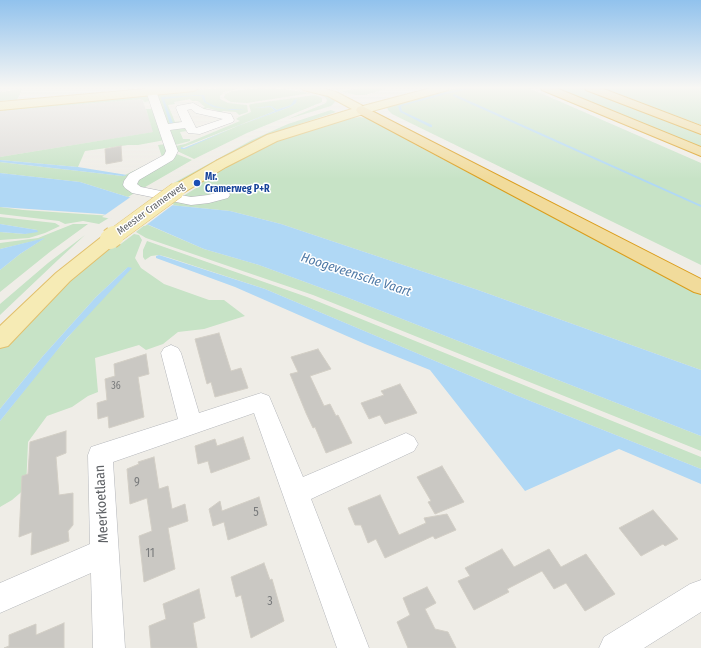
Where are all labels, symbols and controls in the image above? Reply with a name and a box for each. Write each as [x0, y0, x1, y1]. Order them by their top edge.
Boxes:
place label: Mr. Cramerweg P+R [205, 171, 270, 194]
marker: Mr. Cramerweg P+R [192, 178, 202, 188]
street label: Meester Cramerweg [115, 180, 187, 238]
water label: Hoogeveensche Vaart [299, 250, 413, 300]
house number: 36 [111, 380, 121, 392]
street label: Meerkoetlaan [92, 464, 112, 544]
house number: 9 [134, 476, 140, 490]
house number: 5 [253, 506, 259, 520]
house number: 11 [145, 547, 155, 561]
house number: 3 [267, 595, 273, 609]

